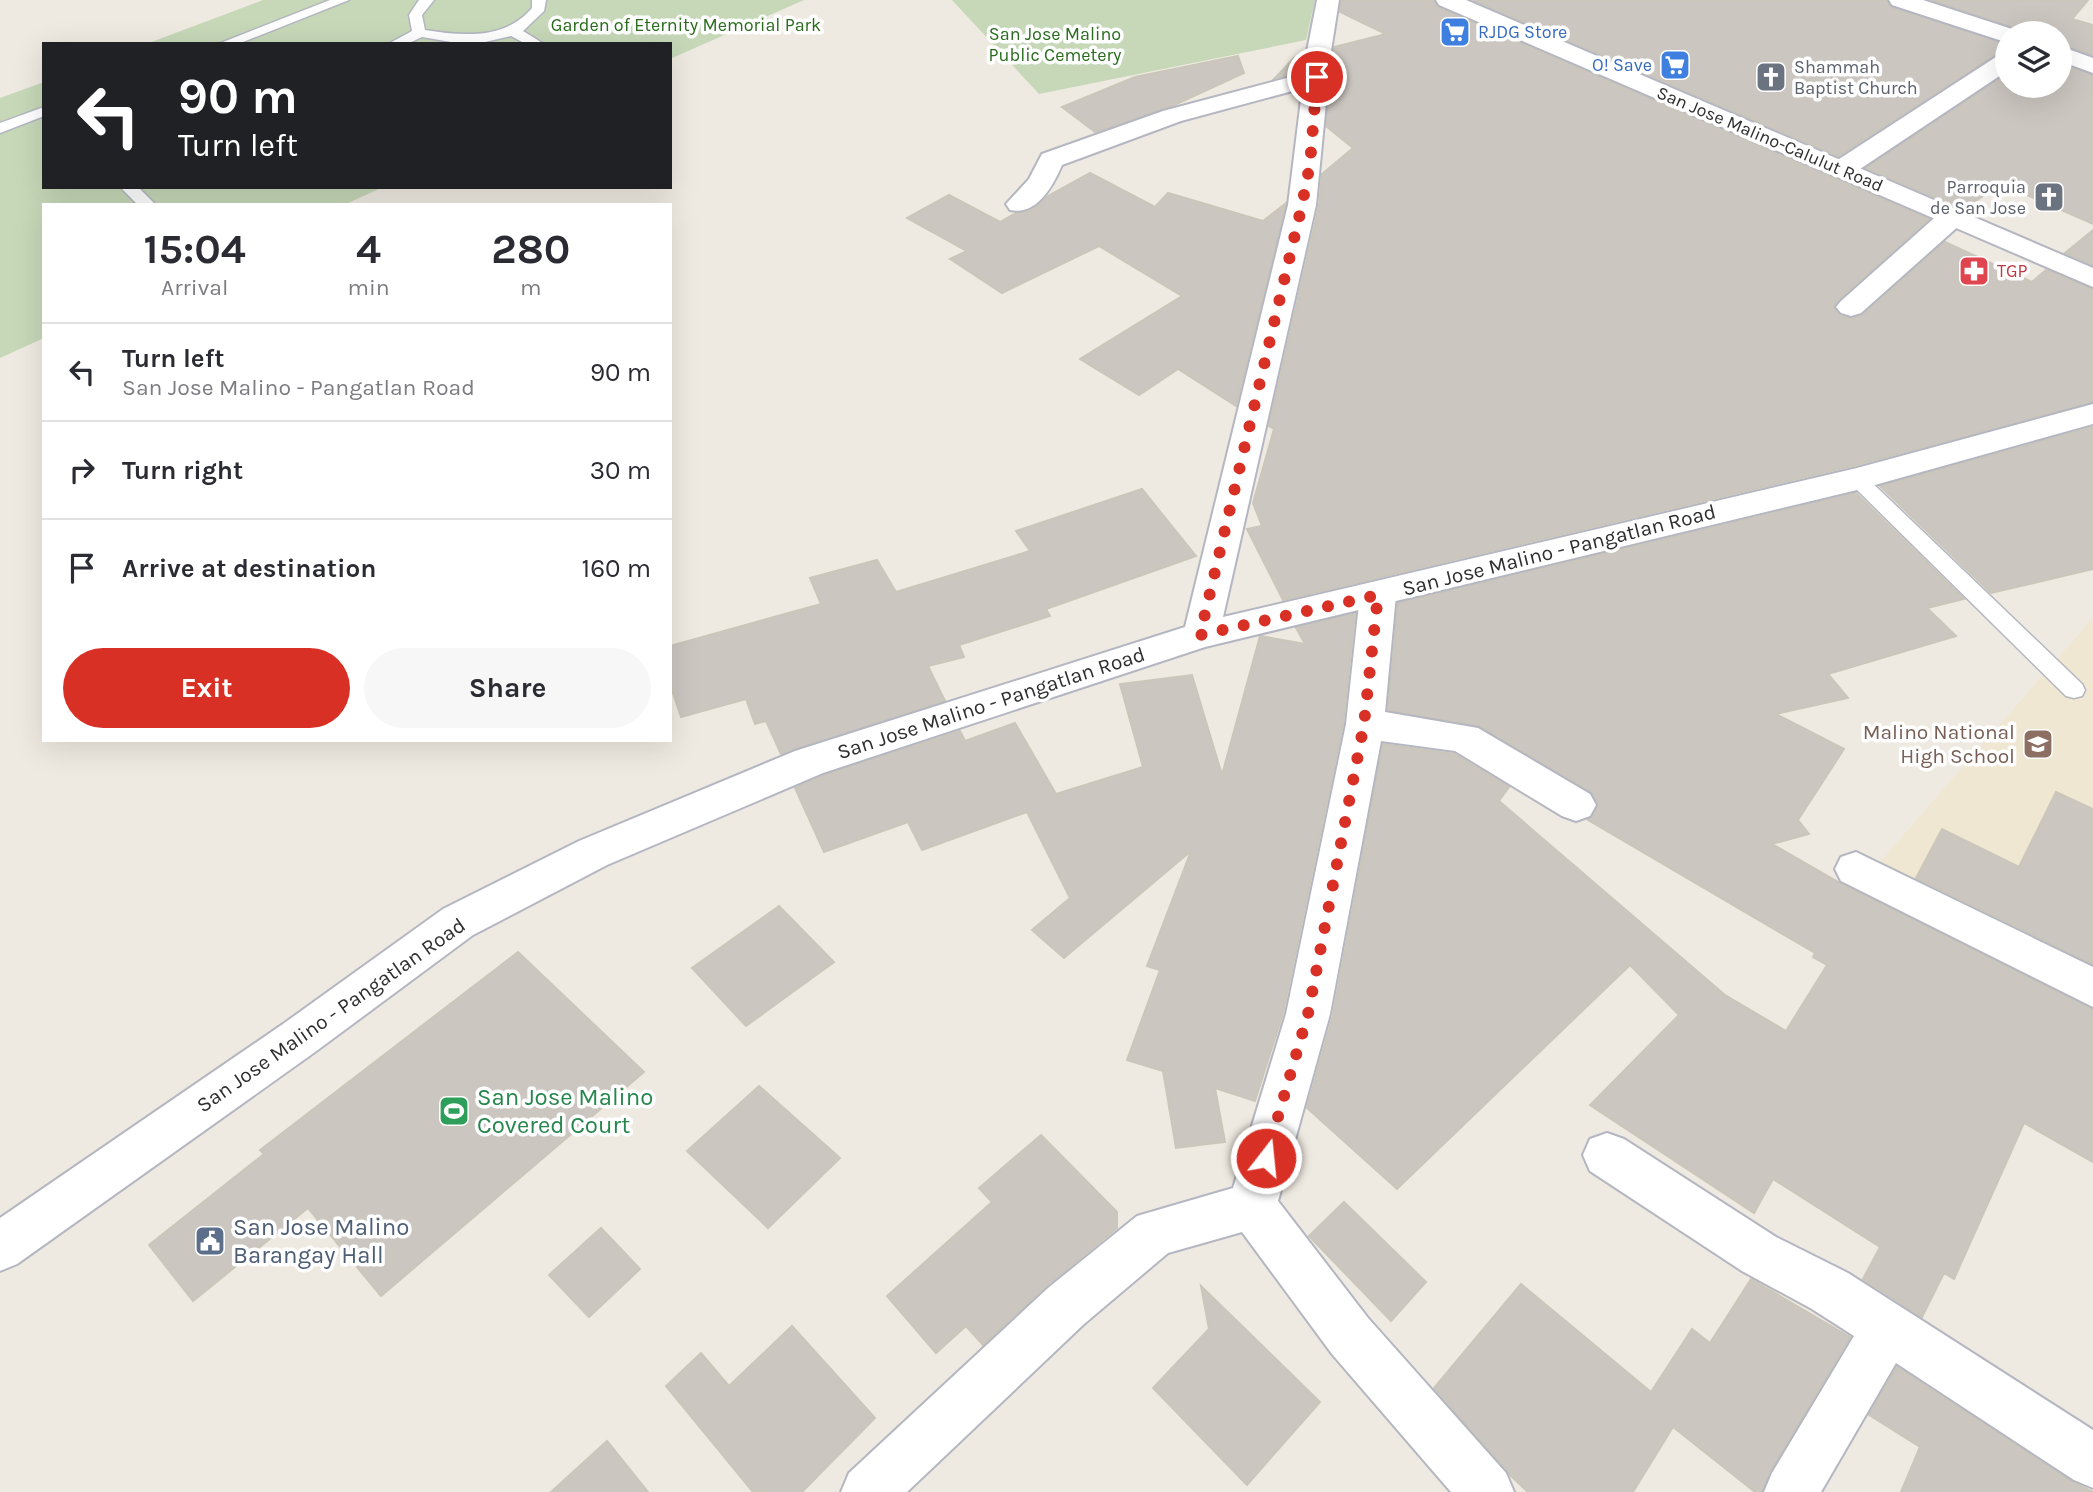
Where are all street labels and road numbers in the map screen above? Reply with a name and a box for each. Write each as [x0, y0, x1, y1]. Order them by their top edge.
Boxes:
street label: San Jose Malino-Calulut Road [1653, 81, 1887, 197]
street label: San Jose Malino - Pangatlan Road [1400, 499, 1718, 601]
street label: San Jose Malino - Pangatlan Road [834, 642, 1148, 764]
street label: San Jose Malino - Pangatlan Road [192, 913, 470, 1117]

